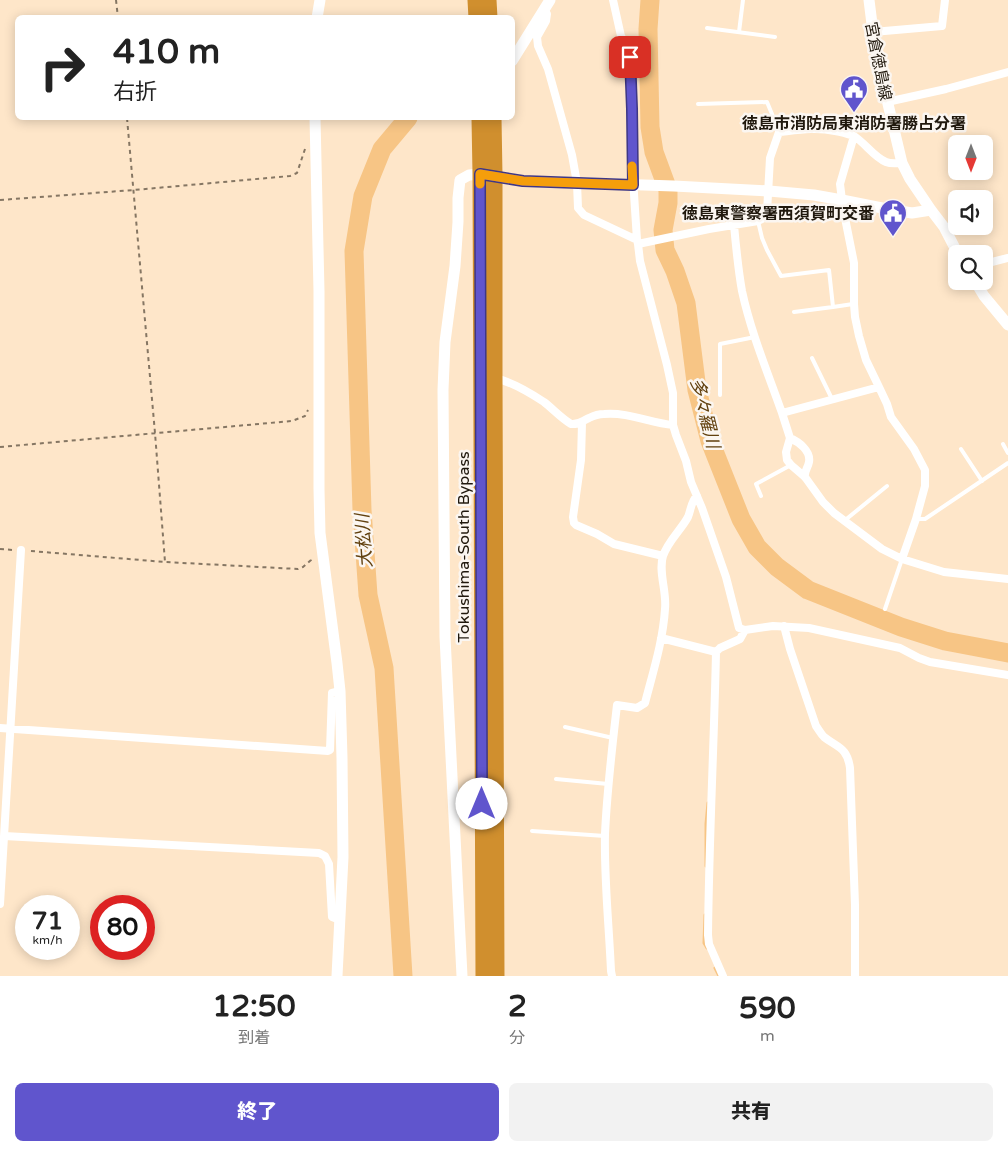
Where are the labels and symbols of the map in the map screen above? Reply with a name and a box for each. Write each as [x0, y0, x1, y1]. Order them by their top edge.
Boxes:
street label: 宮倉徳島線 [861, 20, 895, 102]
pin [609, 36, 651, 78]
public building icon: 徳島市消防局東消防署勝占分署 [839, 74, 869, 113]
place label: 徳島市消防局東消防署勝占分署 [742, 114, 966, 134]
north arrow [948, 135, 992, 180]
public building icon: 徳島東警察署西須賀町交番 [878, 198, 908, 237]
place label: 徳島東警察署西須賀町交番 [682, 204, 874, 224]
water label: 多々羅川 [686, 375, 725, 453]
street label: Tokushima-South Bypass [454, 451, 474, 643]
water label: 大松川 [351, 511, 377, 569]
position arrow [455, 777, 507, 829]
speed limit sign: 80 [90, 895, 155, 960]

